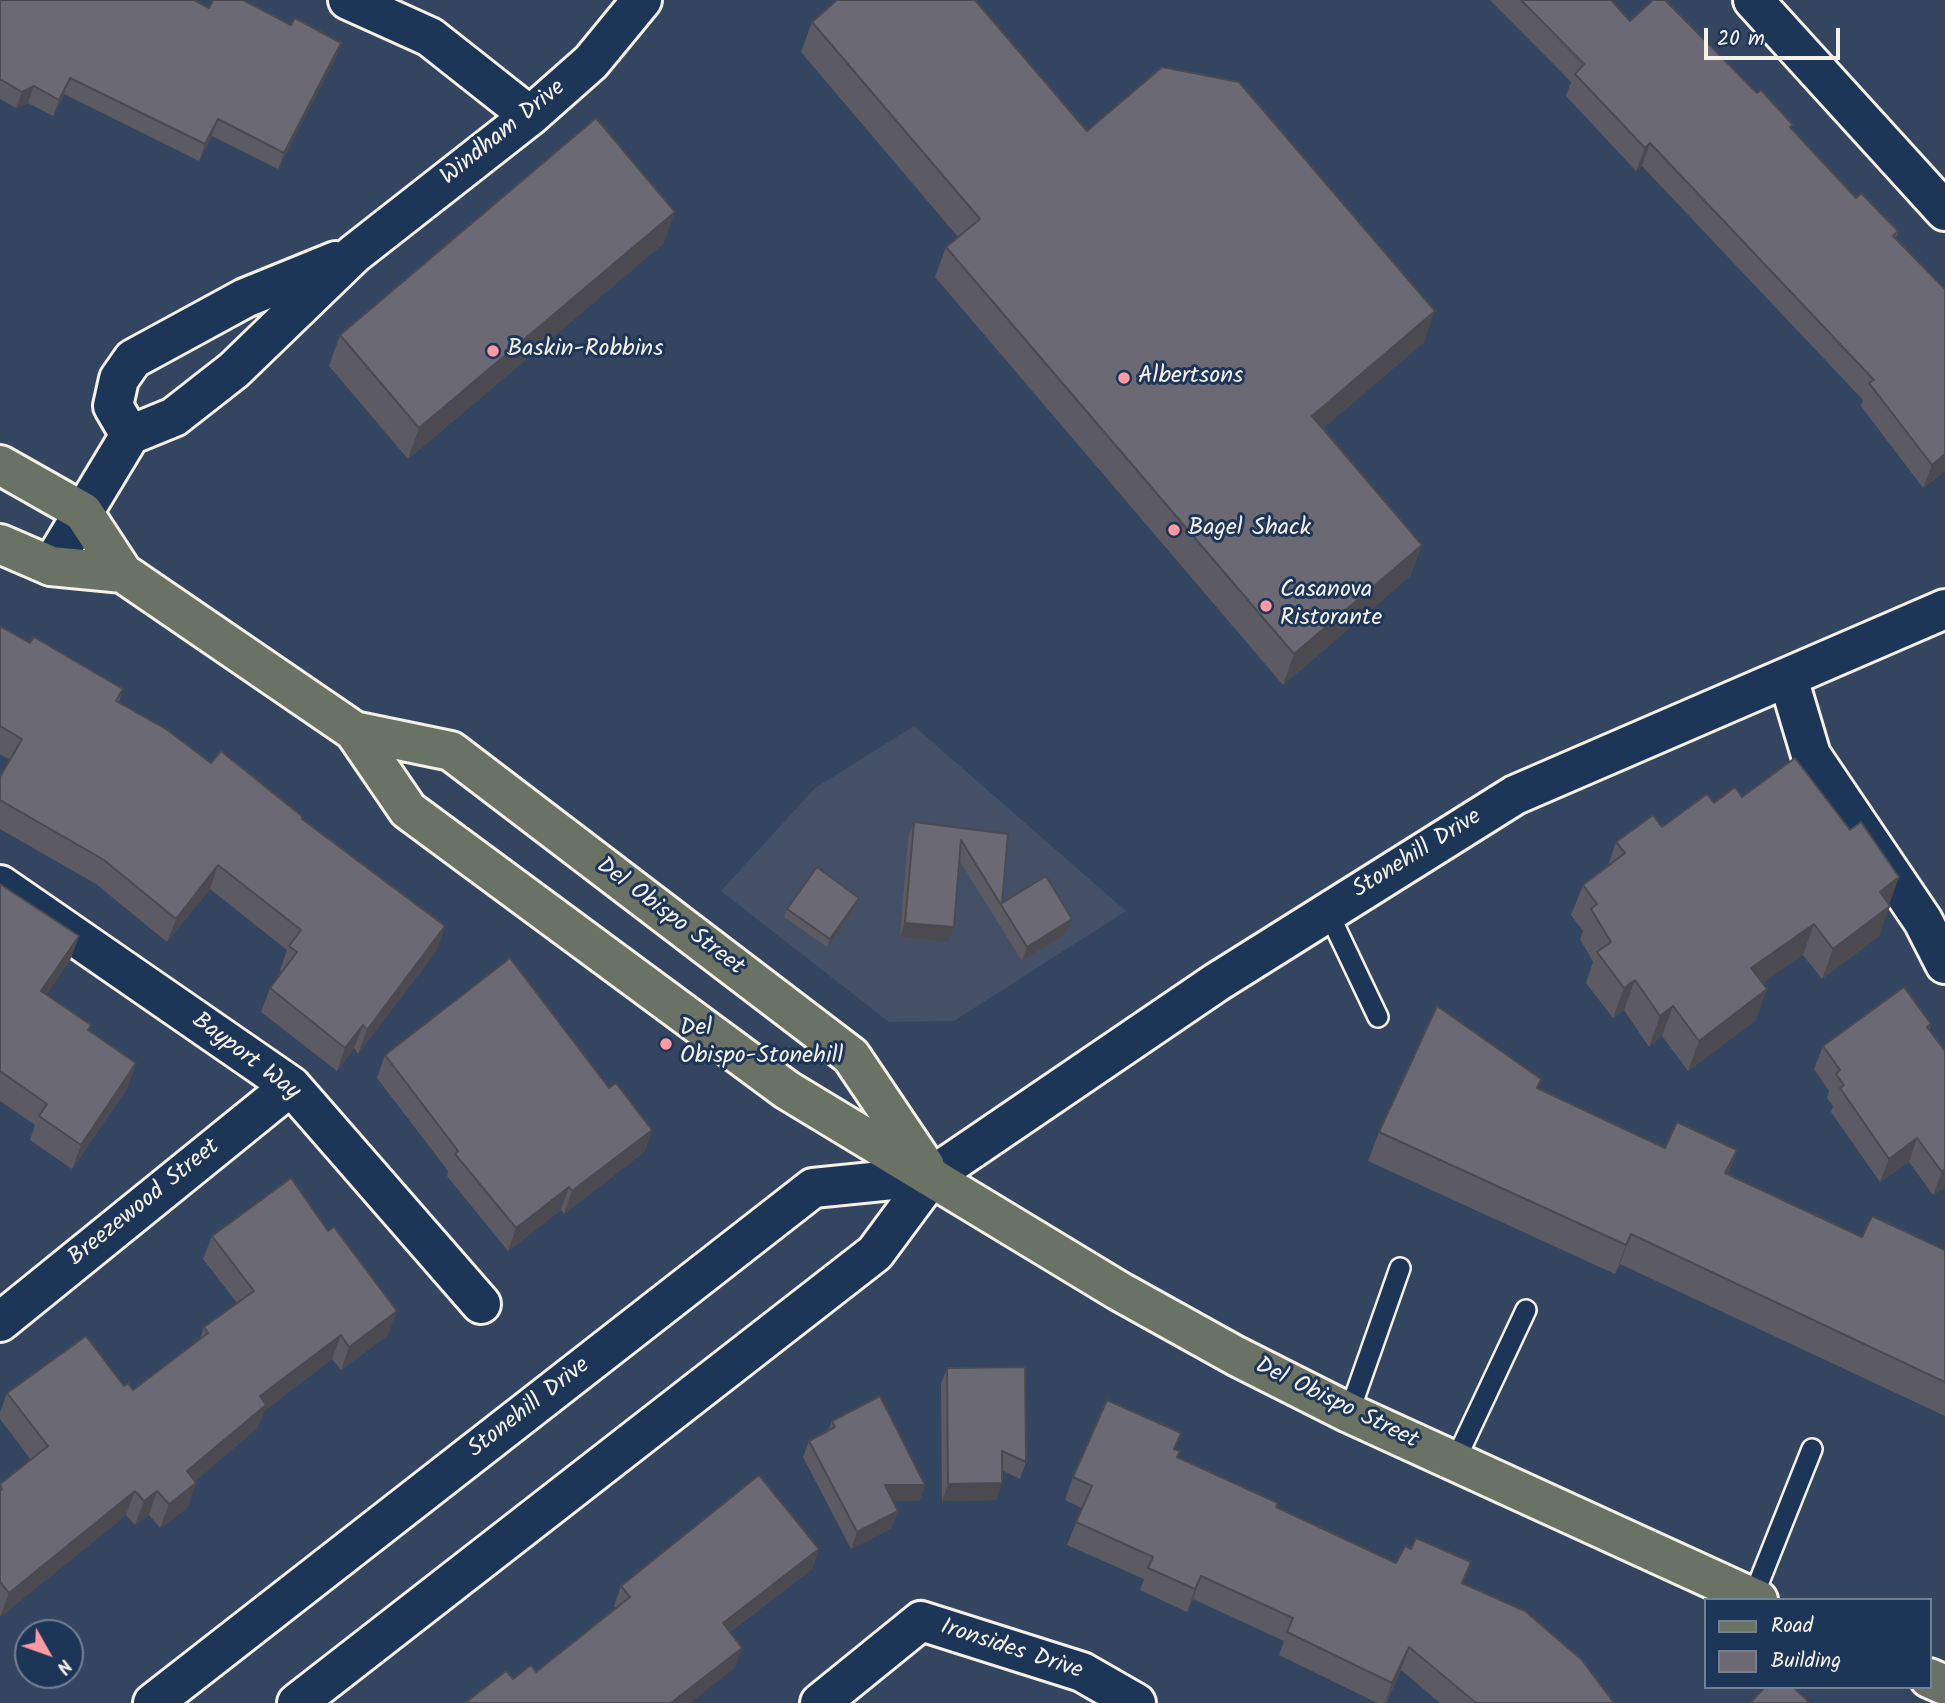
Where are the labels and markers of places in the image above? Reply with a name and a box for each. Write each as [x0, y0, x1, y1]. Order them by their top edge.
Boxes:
place label: Baskin-Robbins [507, 337, 663, 365]
marker: Baskin-Robbins [485, 343, 501, 359]
place label: Albertsons [1138, 364, 1243, 392]
marker: Albertsons [1116, 370, 1132, 386]
place label: Bagel Shack [1188, 516, 1311, 544]
marker: Bagel Shack [1166, 522, 1182, 538]
place label: Casanova Ristorante [1280, 578, 1382, 634]
marker: Casanova Ristorante [1258, 598, 1274, 614]
place label: Del Obispo-Stonehill [680, 1016, 843, 1072]
marker: Del Obispo-Stonehill [658, 1036, 674, 1052]

